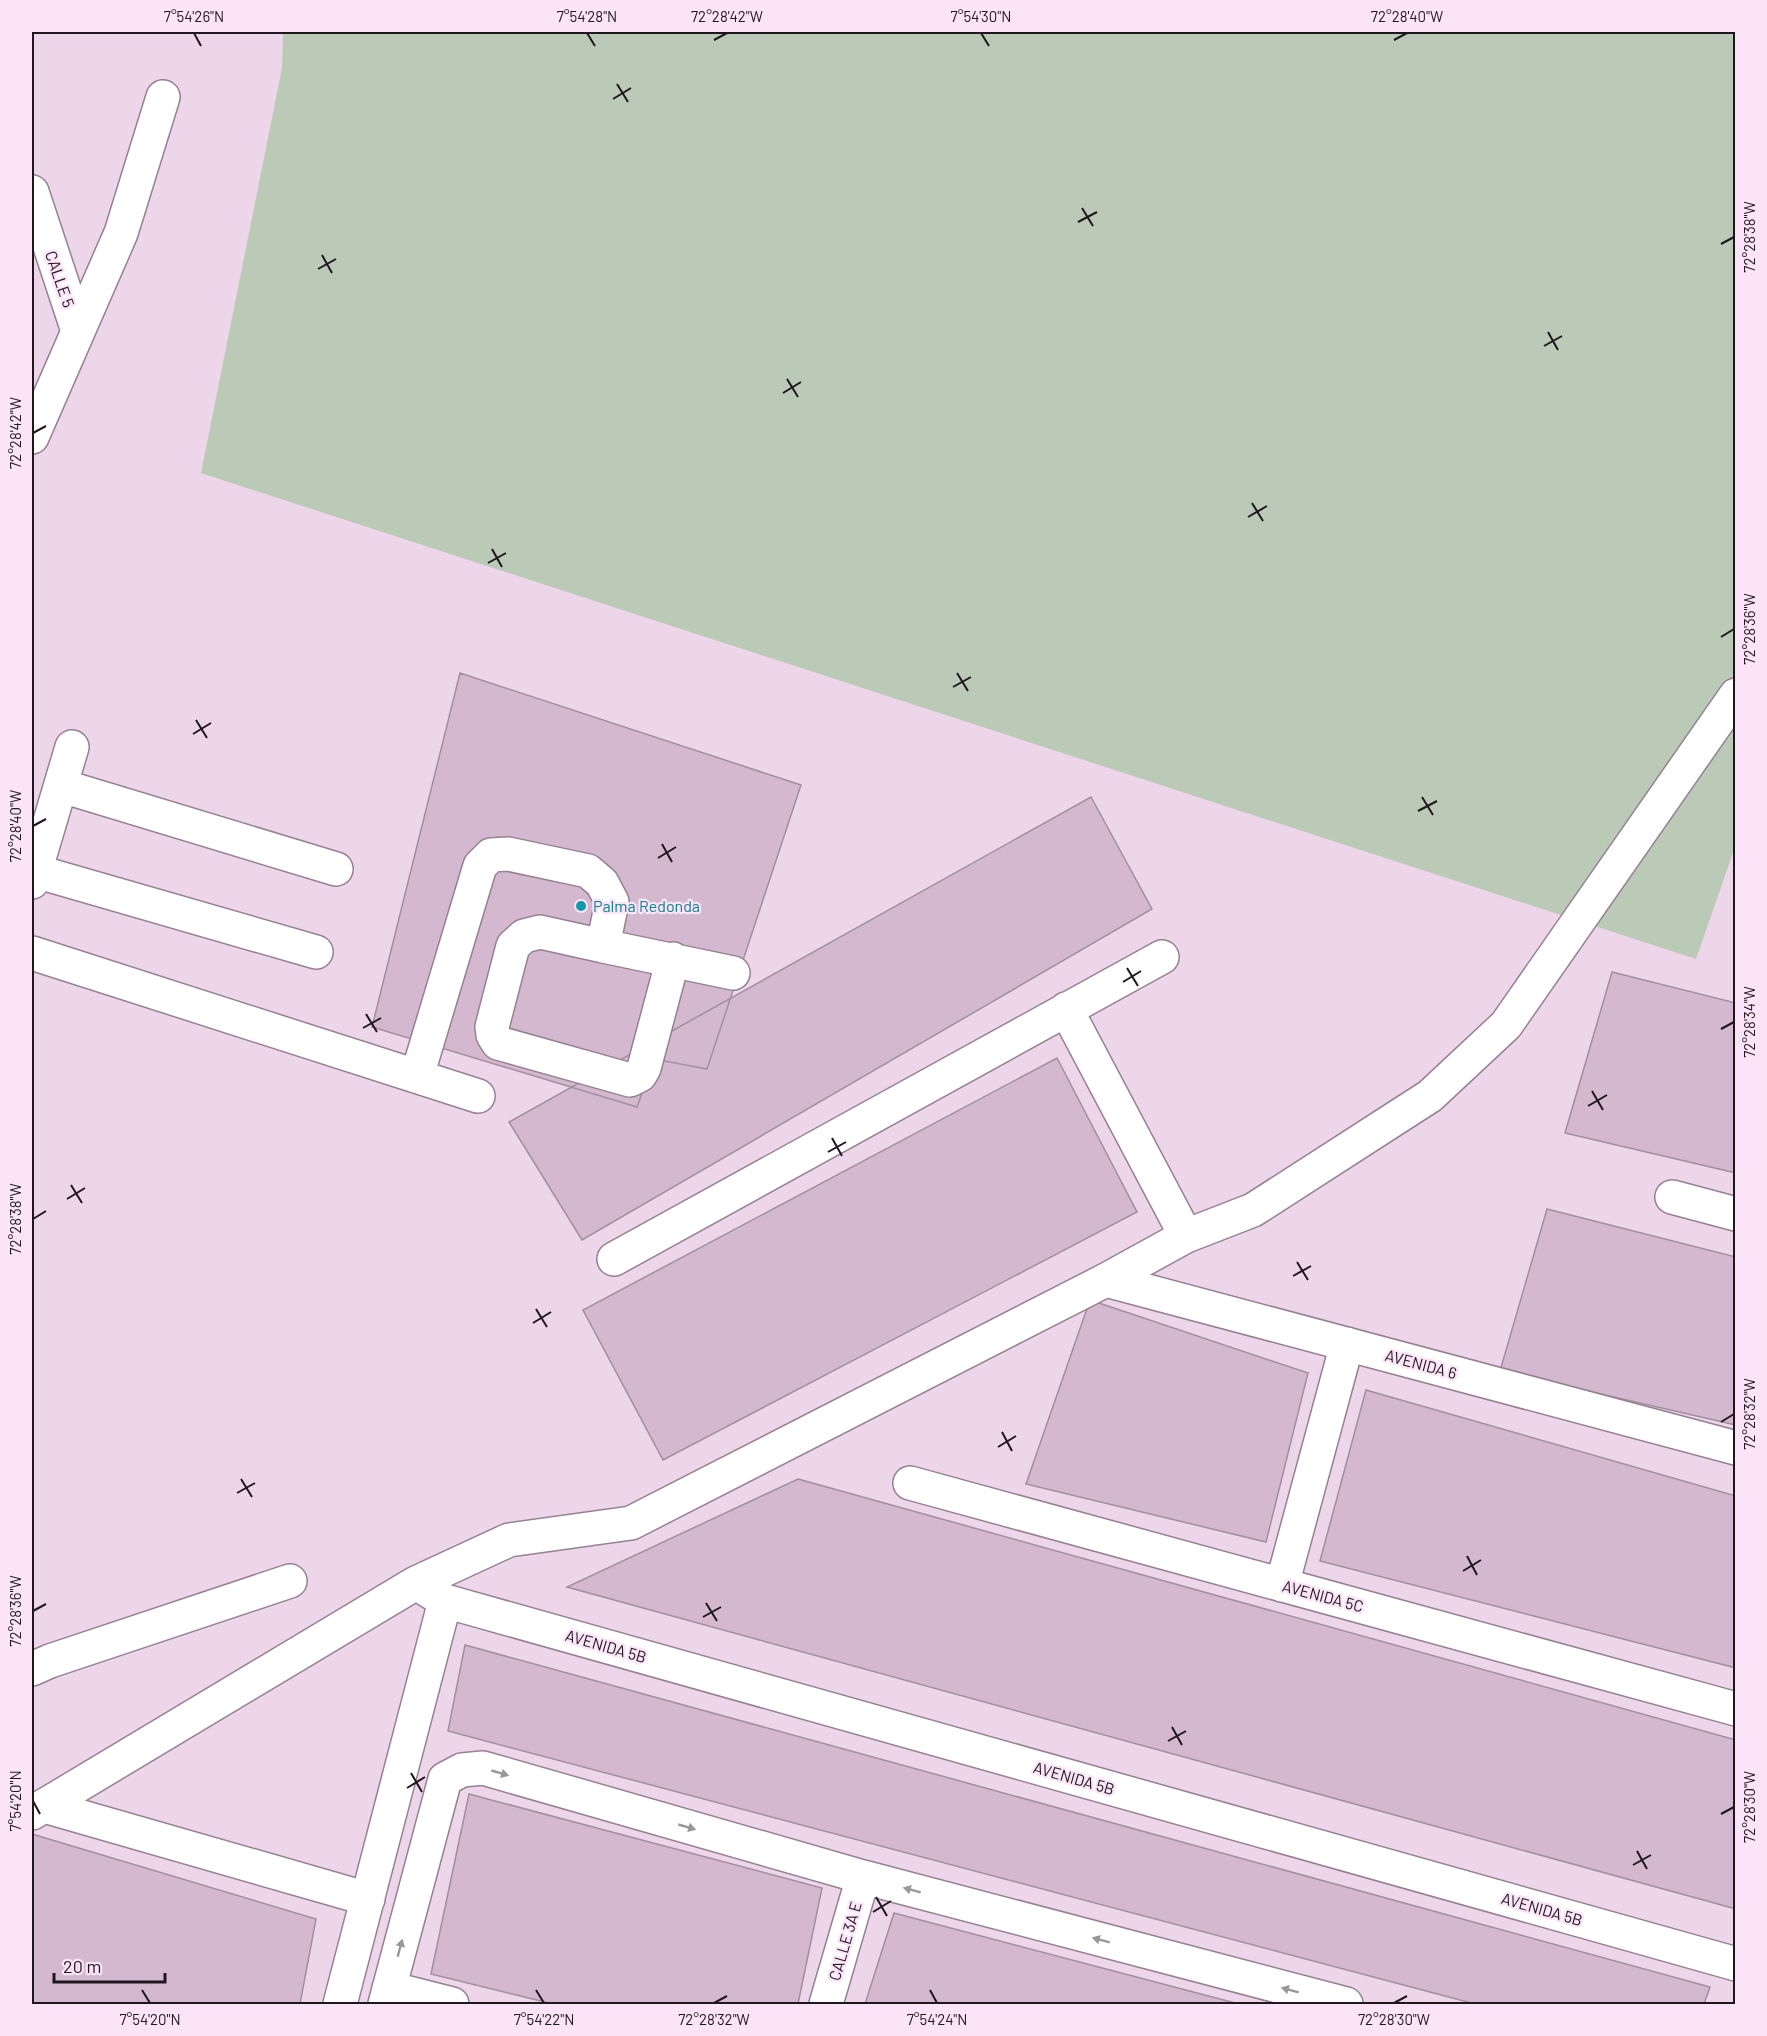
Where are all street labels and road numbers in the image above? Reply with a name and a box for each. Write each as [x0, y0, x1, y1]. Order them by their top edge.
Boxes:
street label: CALLE 5 [42, 248, 79, 310]
street label: AVENIDA 6 [1383, 1345, 1459, 1382]
street label: AVENIDA 5C [1281, 1576, 1366, 1615]
street label: AVENIDA 5B [563, 1625, 649, 1666]
street label: AVENIDA 5B [1031, 1757, 1117, 1798]
street label: AVENIDA 5B [1499, 1888, 1585, 1929]
street label: CALLE 3A E [824, 1899, 865, 1983]

